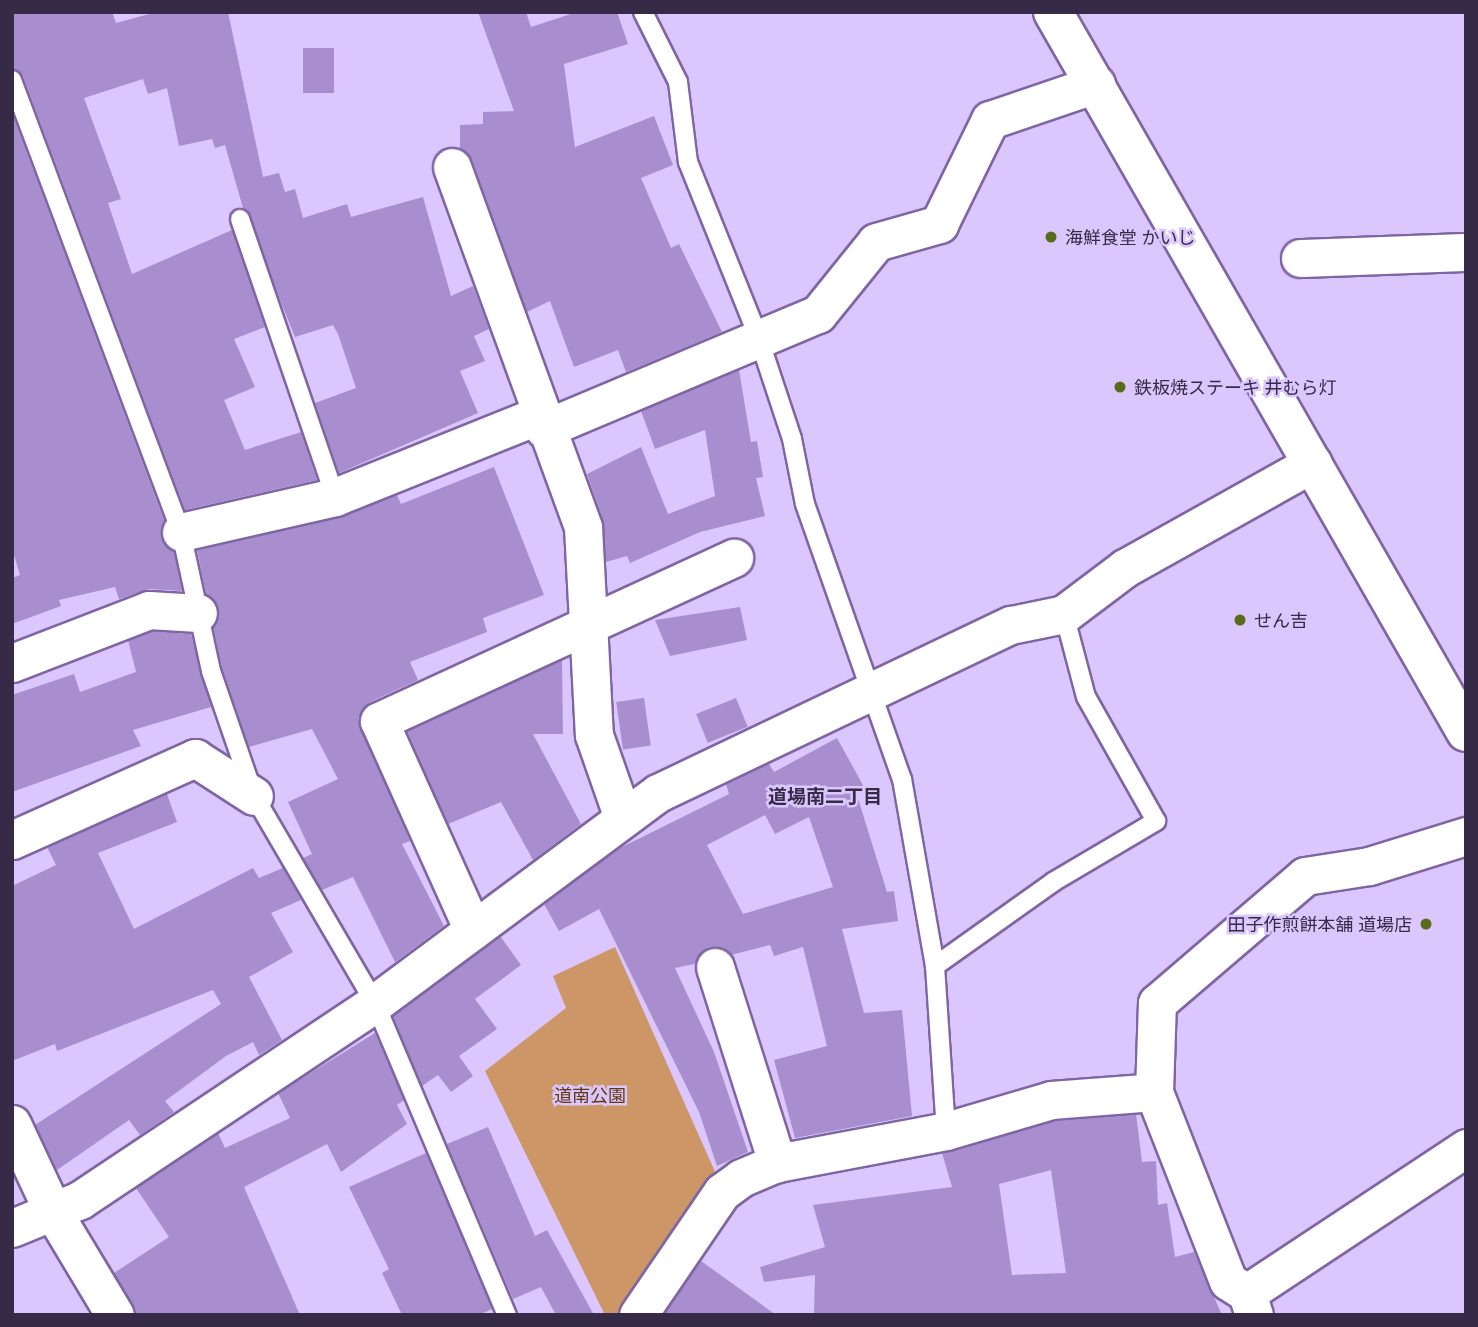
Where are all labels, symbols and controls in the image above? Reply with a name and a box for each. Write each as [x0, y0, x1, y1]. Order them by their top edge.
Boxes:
place label: 海鮮食堂 かいじ [1065, 226, 1196, 248]
marker: 海鮮食堂 かいじ [1043, 229, 1059, 245]
place label: 鉄板焼ステーキ 井むら灯 [1134, 376, 1337, 398]
marker: 鉄板焼ステーキ 井むら灯 [1112, 379, 1128, 395]
place label: せん吉 [1254, 609, 1308, 631]
marker: せん吉 [1232, 612, 1248, 628]
district label: 道場南二丁目 [768, 785, 882, 807]
place label: 田子作煎餅本舗 道場店 [1227, 913, 1412, 935]
marker: 田子作煎餅本舗 道場店 [1418, 916, 1434, 932]
park label: 道南公園 [554, 1084, 626, 1106]

